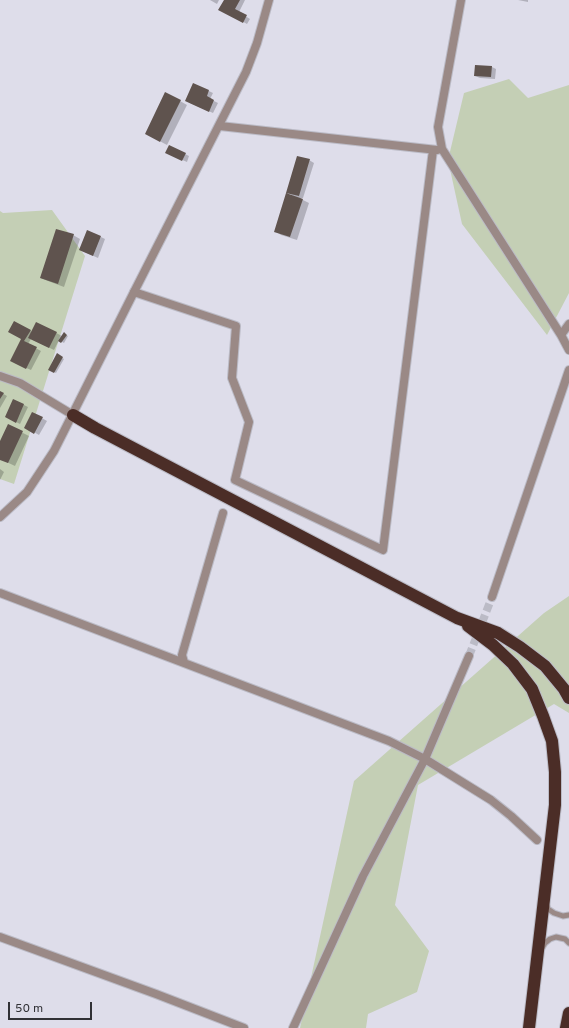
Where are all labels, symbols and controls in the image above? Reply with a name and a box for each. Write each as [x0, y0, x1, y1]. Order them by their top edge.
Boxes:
scale bar [10, 994, 94, 1020]
text: 50 m [15, 1001, 43, 1017]

